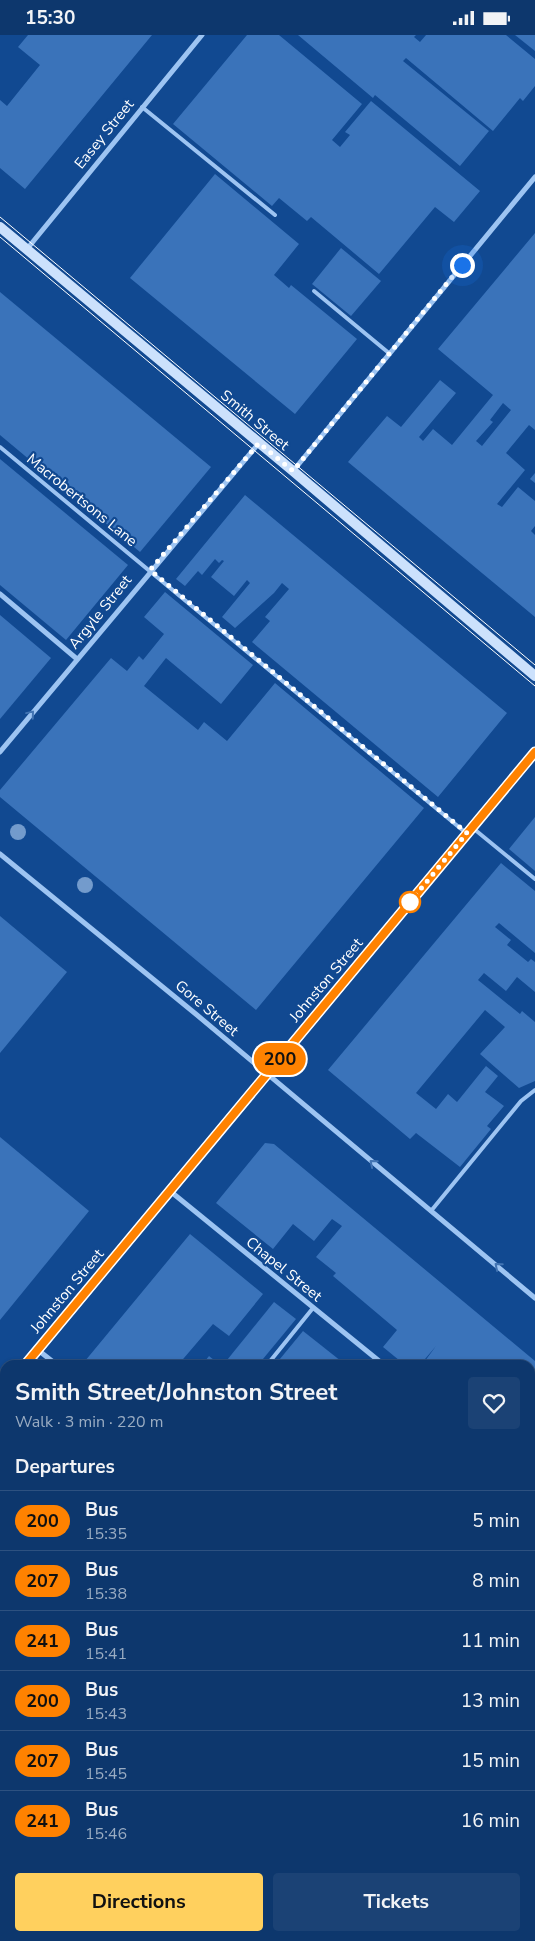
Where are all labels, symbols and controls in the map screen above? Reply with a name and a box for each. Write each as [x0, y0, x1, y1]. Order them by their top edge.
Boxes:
text: 15:30 [25, 5, 75, 31]
street label: Easey Street [70, 94, 139, 173]
your location [450, 253, 475, 278]
street label: Smith Street [216, 385, 294, 455]
street label: Macrobertsons Lane [23, 449, 141, 551]
street label: Argyle Street [64, 570, 137, 653]
one-way arrow [26, 711, 35, 720]
unlabelled marker [399, 891, 421, 913]
street label: Johnston Street [284, 933, 368, 1027]
street label: Gore Street [171, 976, 244, 1041]
line badge: 200 [251, 1043, 309, 1075]
text: 200 [264, 1047, 296, 1071]
one-way arrow [369, 1159, 378, 1168]
street label: Chapel Street [242, 1232, 327, 1306]
street label: Johnston Street [25, 1244, 109, 1338]
one-way arrow [494, 1263, 503, 1272]
text: Smith Street/Johnston Street [15, 1376, 338, 1408]
button: heart [468, 1377, 520, 1429]
text: Walk · 3 min · 220 m [15, 1411, 163, 1433]
text: Departures [15, 1454, 115, 1480]
text: Bus [85, 1497, 118, 1523]
text: 5 min [472, 1508, 520, 1534]
text: 200 [26, 1509, 59, 1533]
text: 15:35 [85, 1523, 127, 1545]
text: Bus [85, 1557, 118, 1583]
text: 8 min [472, 1568, 520, 1594]
text: 207 [26, 1569, 59, 1593]
text: 15:38 [85, 1583, 127, 1605]
text: Bus [85, 1617, 118, 1643]
text: 11 min [461, 1628, 520, 1654]
text: 241 [26, 1629, 59, 1653]
text: 15:41 [85, 1643, 127, 1665]
text: Bus [85, 1677, 118, 1703]
text: 13 min [461, 1688, 520, 1714]
text: 200 [26, 1689, 59, 1713]
text: 15:43 [85, 1703, 127, 1725]
text: Bus [85, 1737, 118, 1763]
text: 15 min [461, 1748, 520, 1774]
text: 207 [26, 1749, 59, 1773]
text: 15:45 [85, 1763, 127, 1785]
text: Bus [85, 1797, 118, 1823]
text: 16 min [461, 1808, 520, 1834]
text: 241 [26, 1809, 59, 1833]
text: 15:46 [85, 1823, 127, 1845]
button: Directions [15, 1873, 263, 1931]
button: Tickets [273, 1873, 520, 1931]

